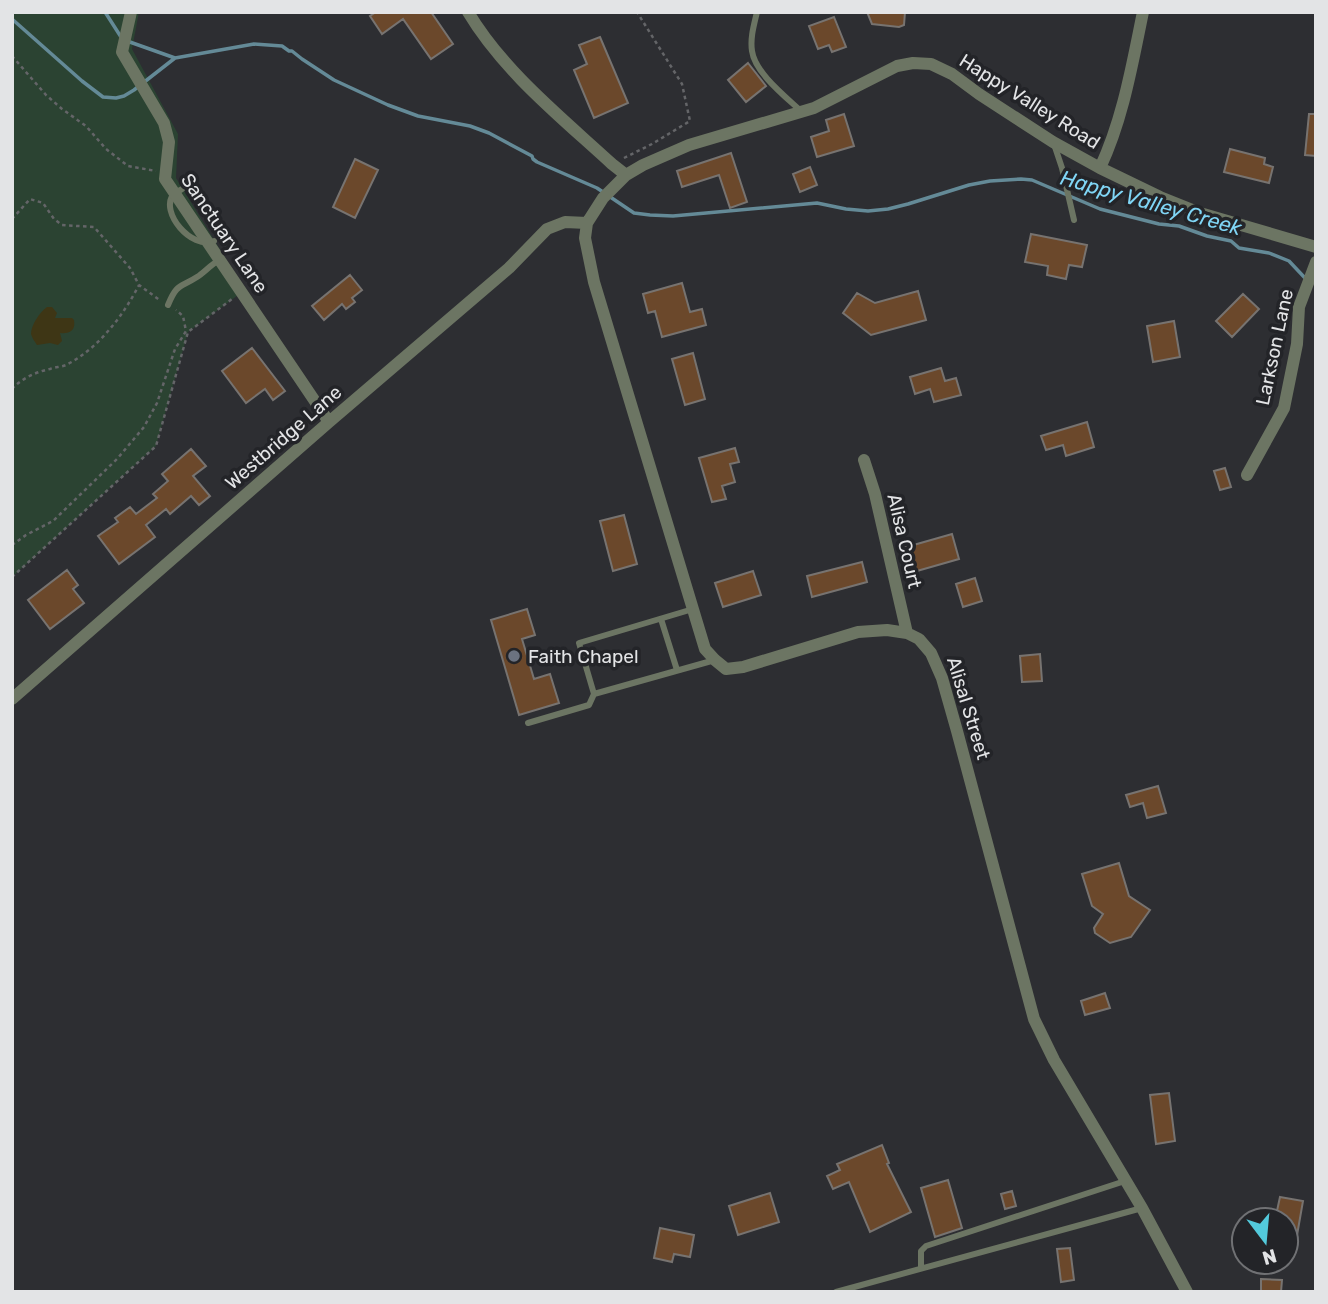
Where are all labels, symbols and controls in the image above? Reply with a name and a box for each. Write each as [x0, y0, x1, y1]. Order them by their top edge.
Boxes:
street label: Happy Valley Road [955, 49, 1104, 154]
water label: Happy Valley Creek [1058, 165, 1246, 241]
street label: Sanctuary Lane [176, 169, 273, 297]
street label: Larkson Lane [1251, 287, 1298, 407]
street label: Westbridge Lane [220, 380, 346, 494]
street label: Alisa Court [882, 492, 927, 591]
place label: Faith Chapel [528, 645, 639, 668]
marker: Faith Chapel [506, 648, 522, 664]
street label: Alisal Street [942, 654, 995, 763]
north arrow [1230, 1206, 1300, 1276]
text: N [1260, 1244, 1279, 1270]

